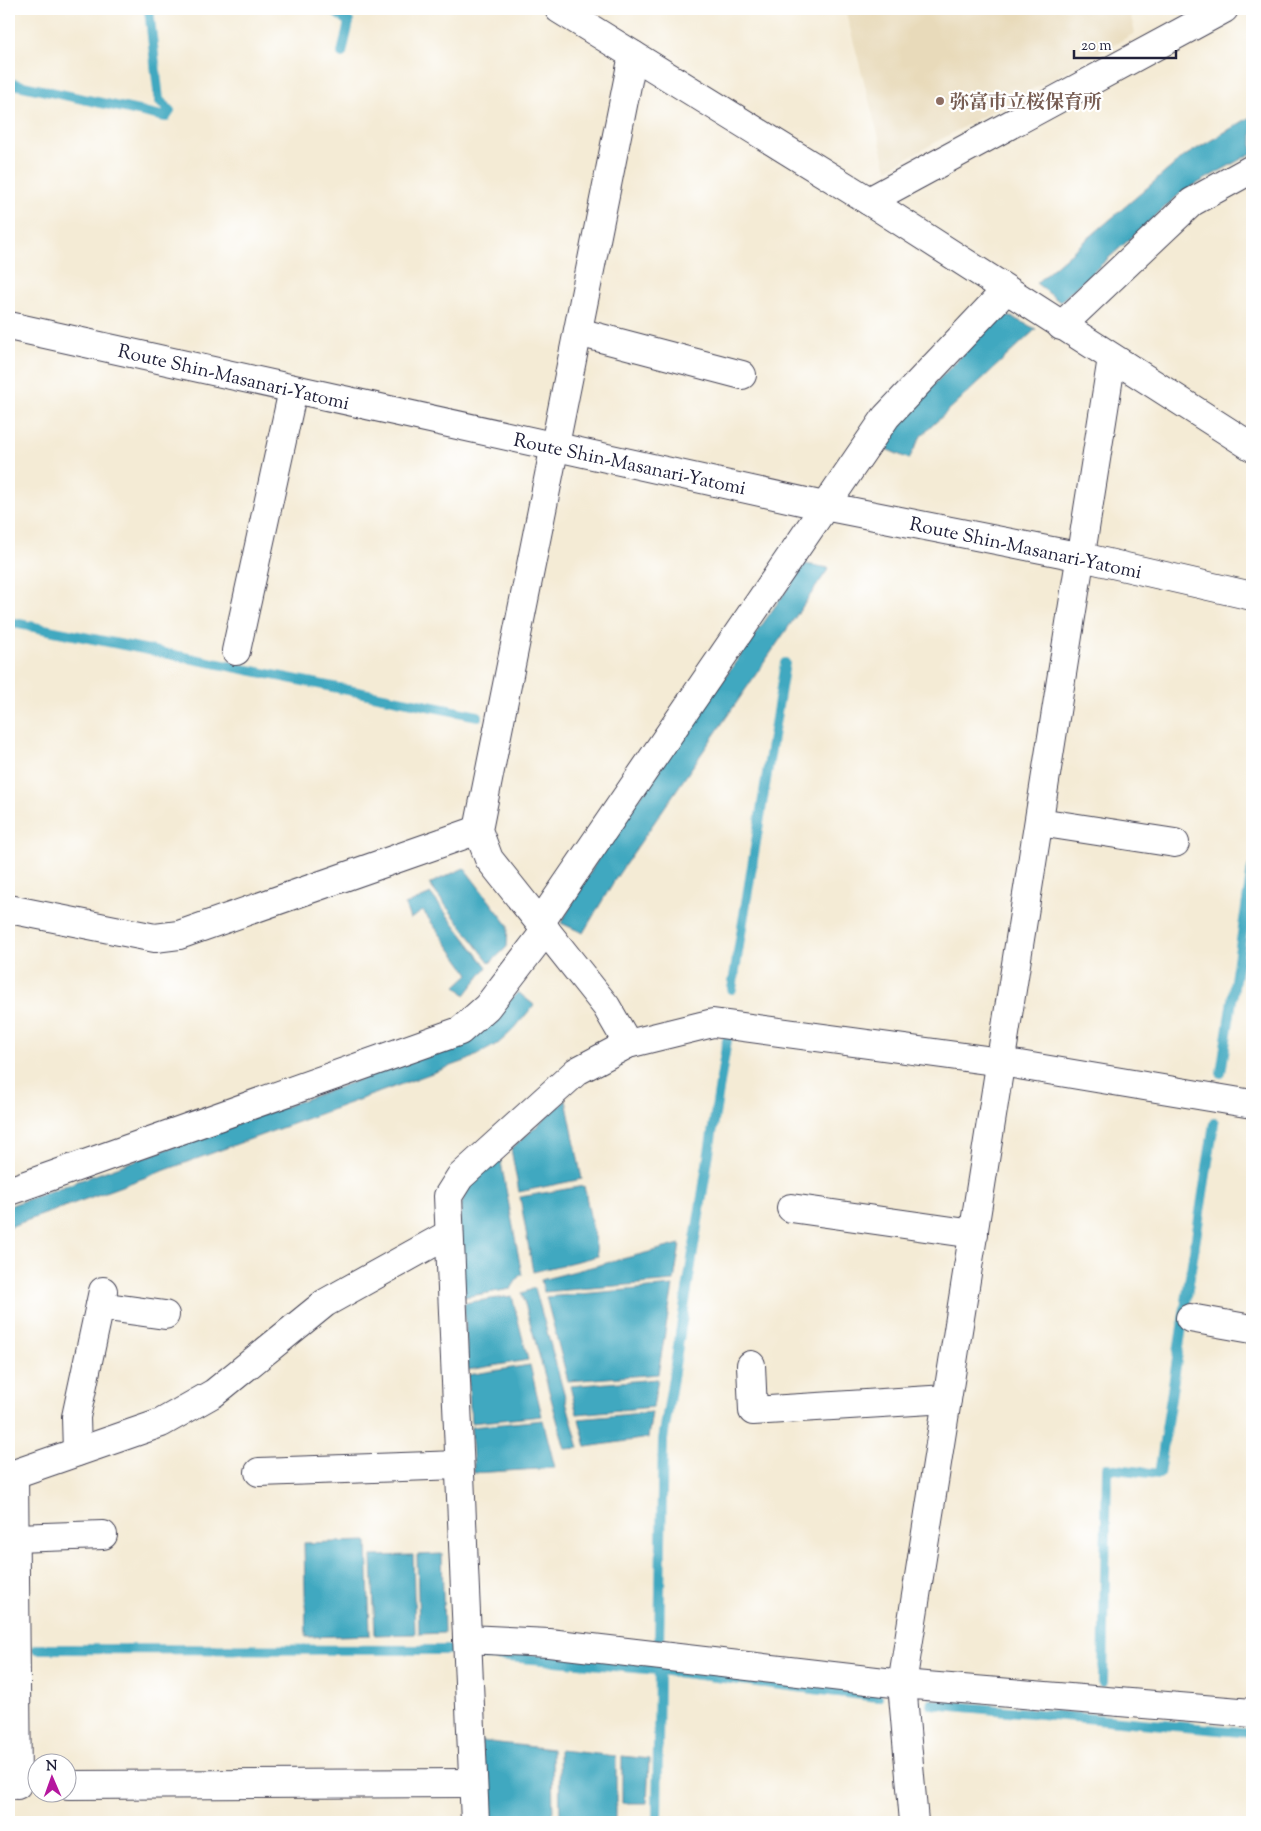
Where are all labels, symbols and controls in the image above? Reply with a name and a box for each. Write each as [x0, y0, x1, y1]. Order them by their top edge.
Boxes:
scale bar [1074, 28, 1176, 60]
text: 20 m [1081, 36, 1112, 57]
place label: 弥富市立桜保育所 [950, 90, 1102, 117]
marker: 弥富市立桜保育所 [934, 95, 946, 107]
street label: Route Shin-Masanari-Yatomi [115, 339, 352, 418]
street label: Route Shin-Masanari-Yatomi [511, 428, 748, 503]
street label: Route Shin-Masanari-Yatomi [907, 512, 1144, 587]
north arrow [28, 1754, 78, 1804]
text: N [46, 1757, 58, 1777]

